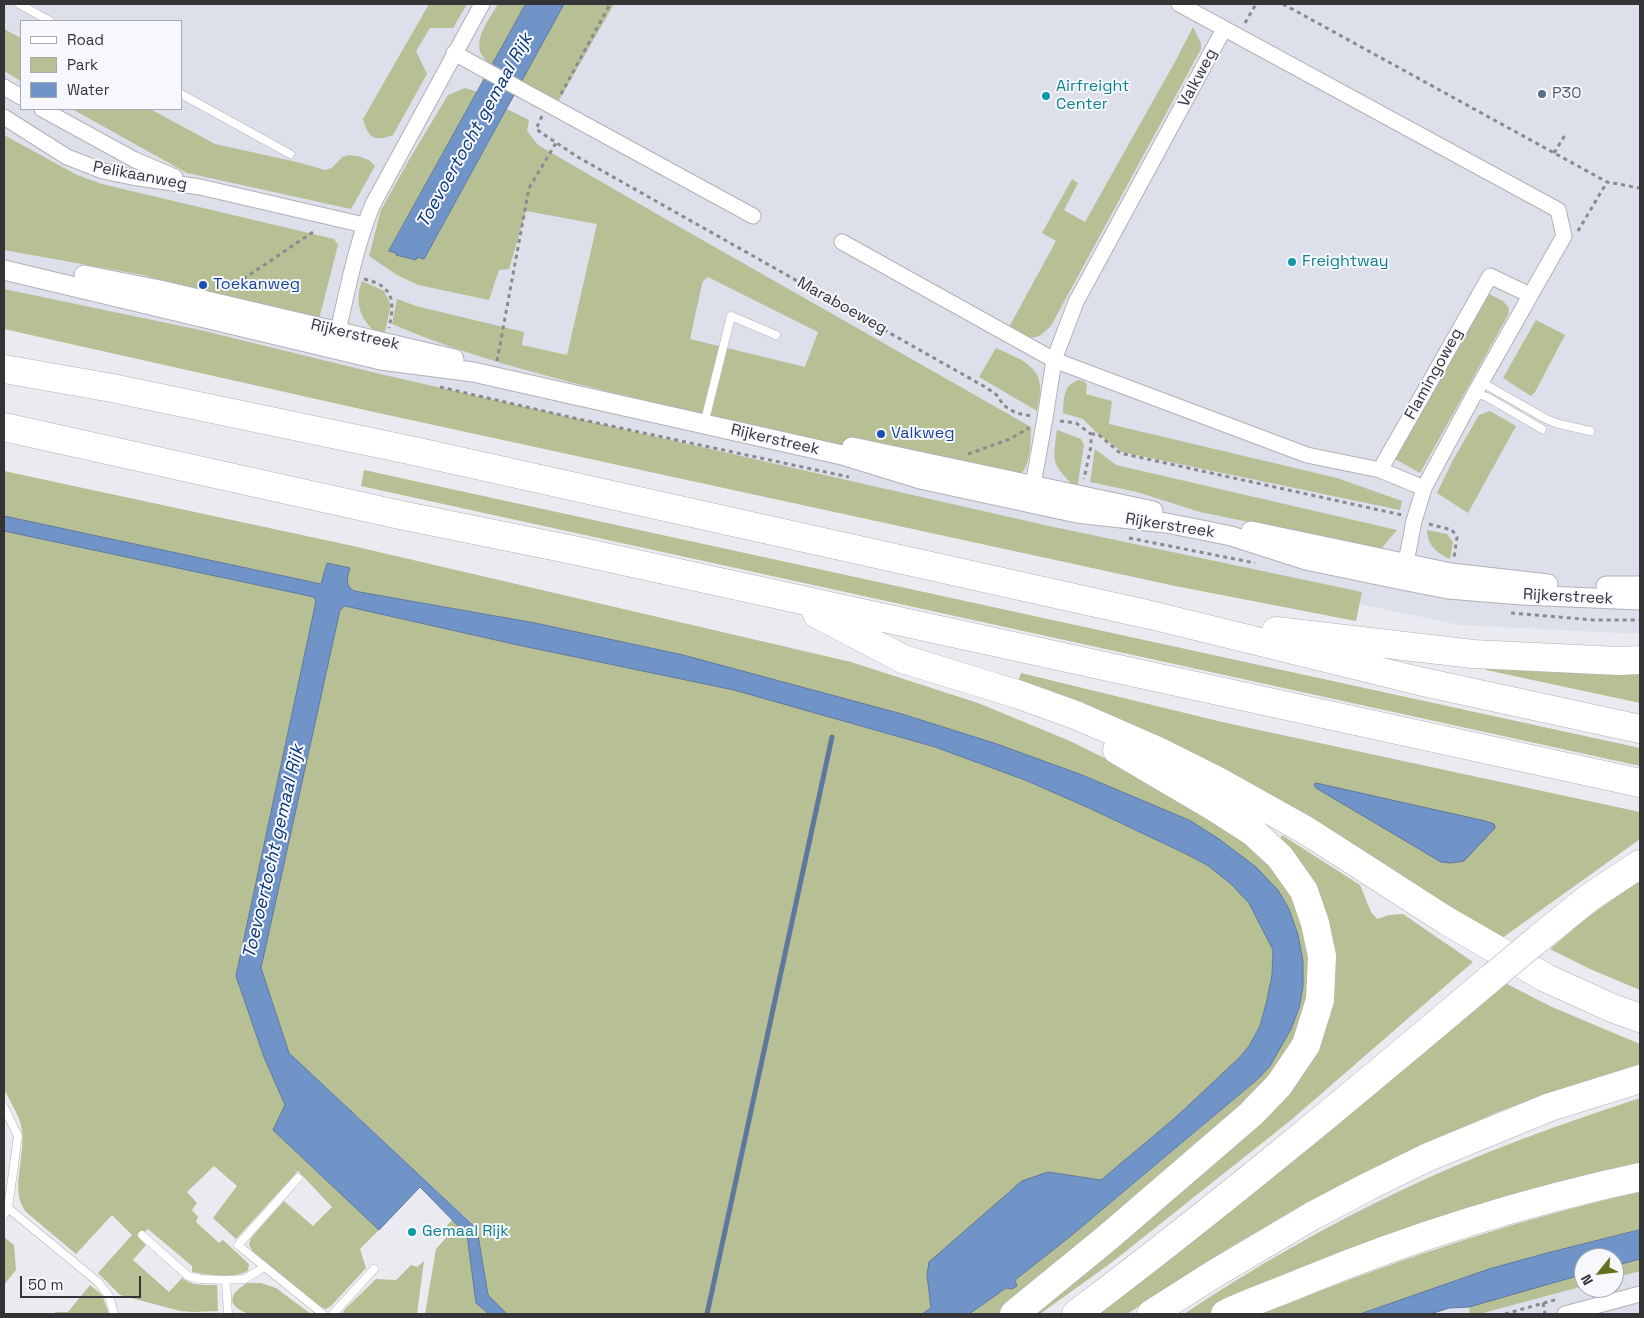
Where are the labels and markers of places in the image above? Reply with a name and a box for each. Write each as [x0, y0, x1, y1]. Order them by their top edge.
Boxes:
place label: Airfreight Center [1056, 77, 1129, 115]
place label: P30 [1552, 84, 1582, 104]
marker: P30 [1536, 88, 1548, 100]
marker: Airfreight Center [1040, 90, 1052, 102]
place label: Freightway [1302, 252, 1388, 272]
marker: Freightway [1286, 256, 1298, 268]
place label: Toekanweg [213, 275, 300, 295]
marker: Toekanweg [197, 279, 209, 291]
place label: Valkweg [891, 424, 954, 444]
marker: Valkweg [875, 428, 887, 440]
place label: Gemaal Rijk [422, 1222, 509, 1242]
marker: Gemaal Rijk [406, 1226, 418, 1238]

